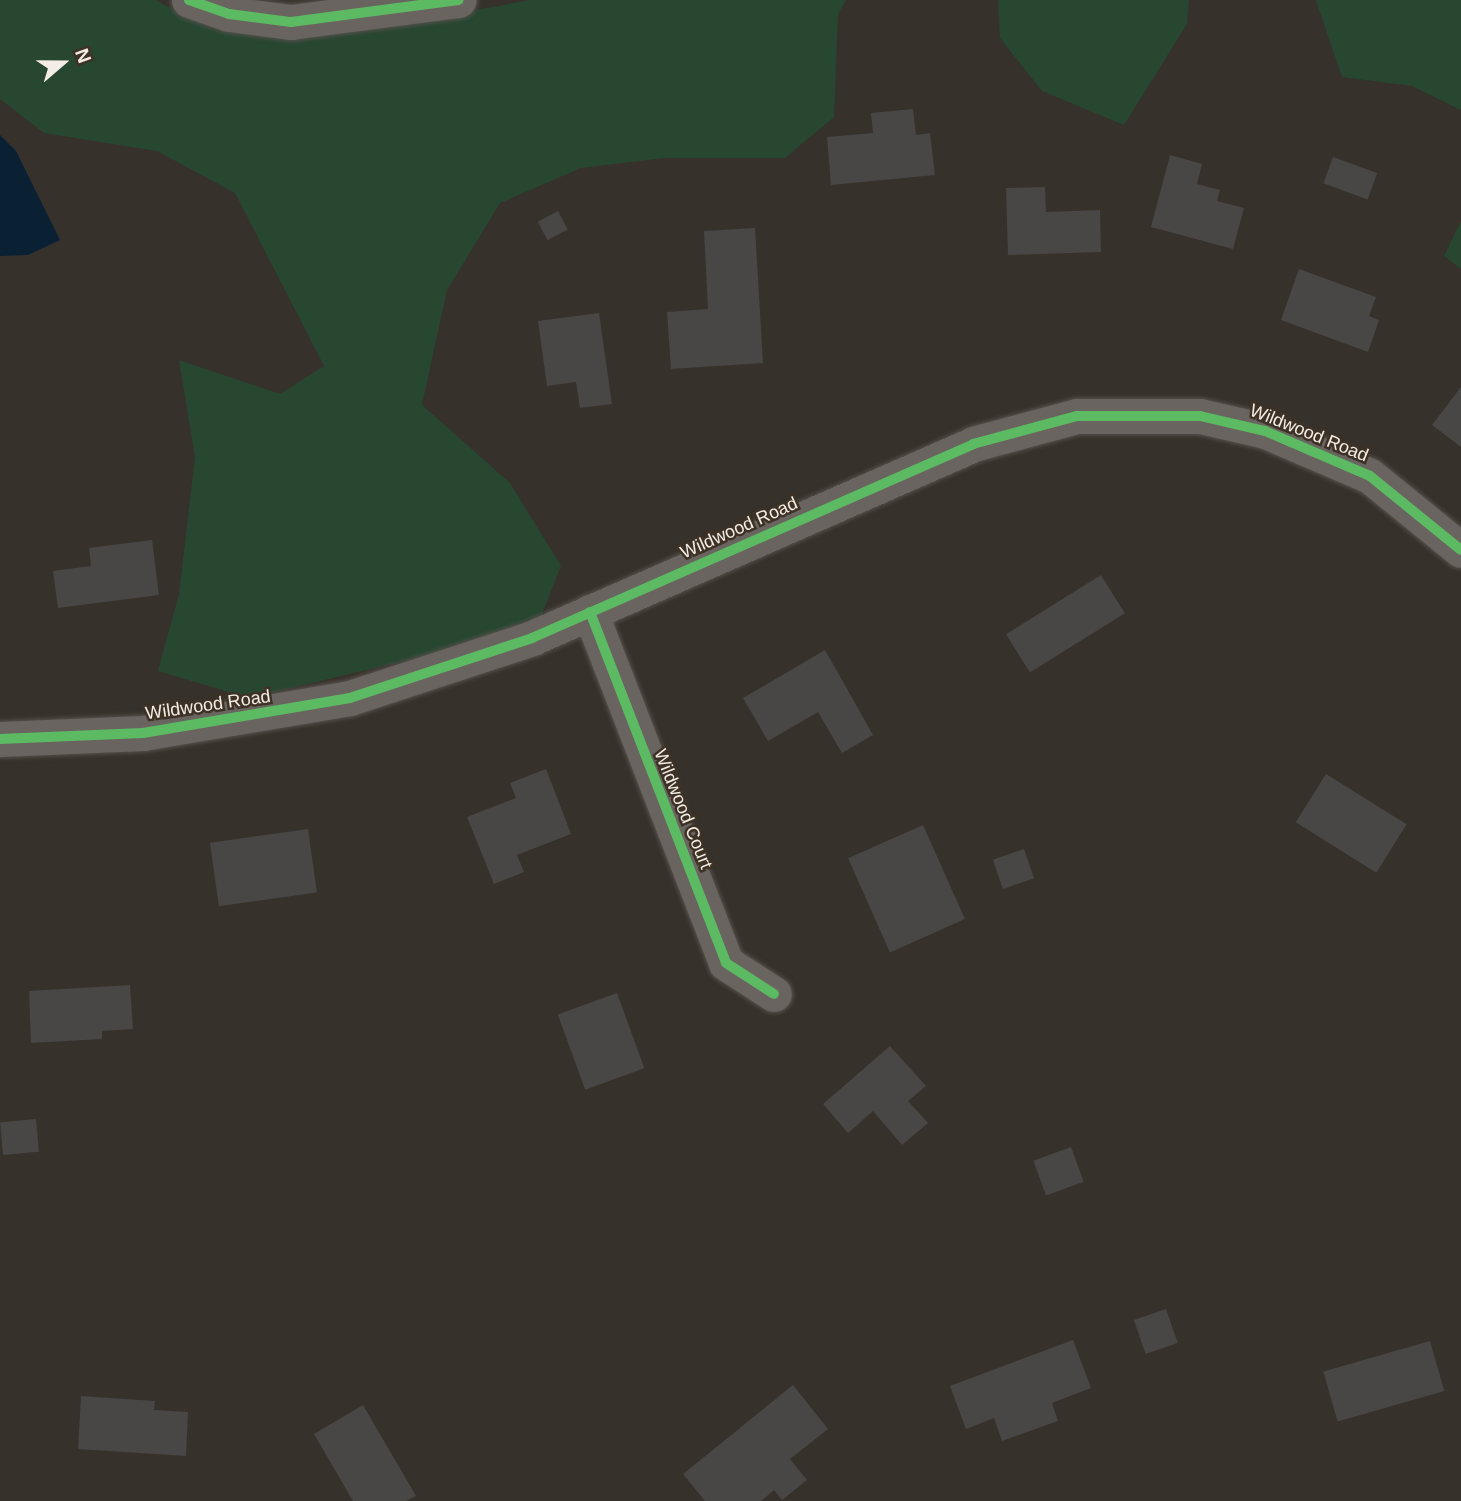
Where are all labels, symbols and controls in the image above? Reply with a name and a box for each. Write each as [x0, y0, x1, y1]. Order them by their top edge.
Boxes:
north arrow [28, 28, 98, 98]
text: N [71, 46, 95, 66]
street label: Wildwood Road [1247, 399, 1371, 467]
street label: Wildwood Road [677, 492, 801, 564]
street label: Wildwood Road [144, 686, 272, 724]
street label: Wildwood Court [649, 746, 717, 872]

